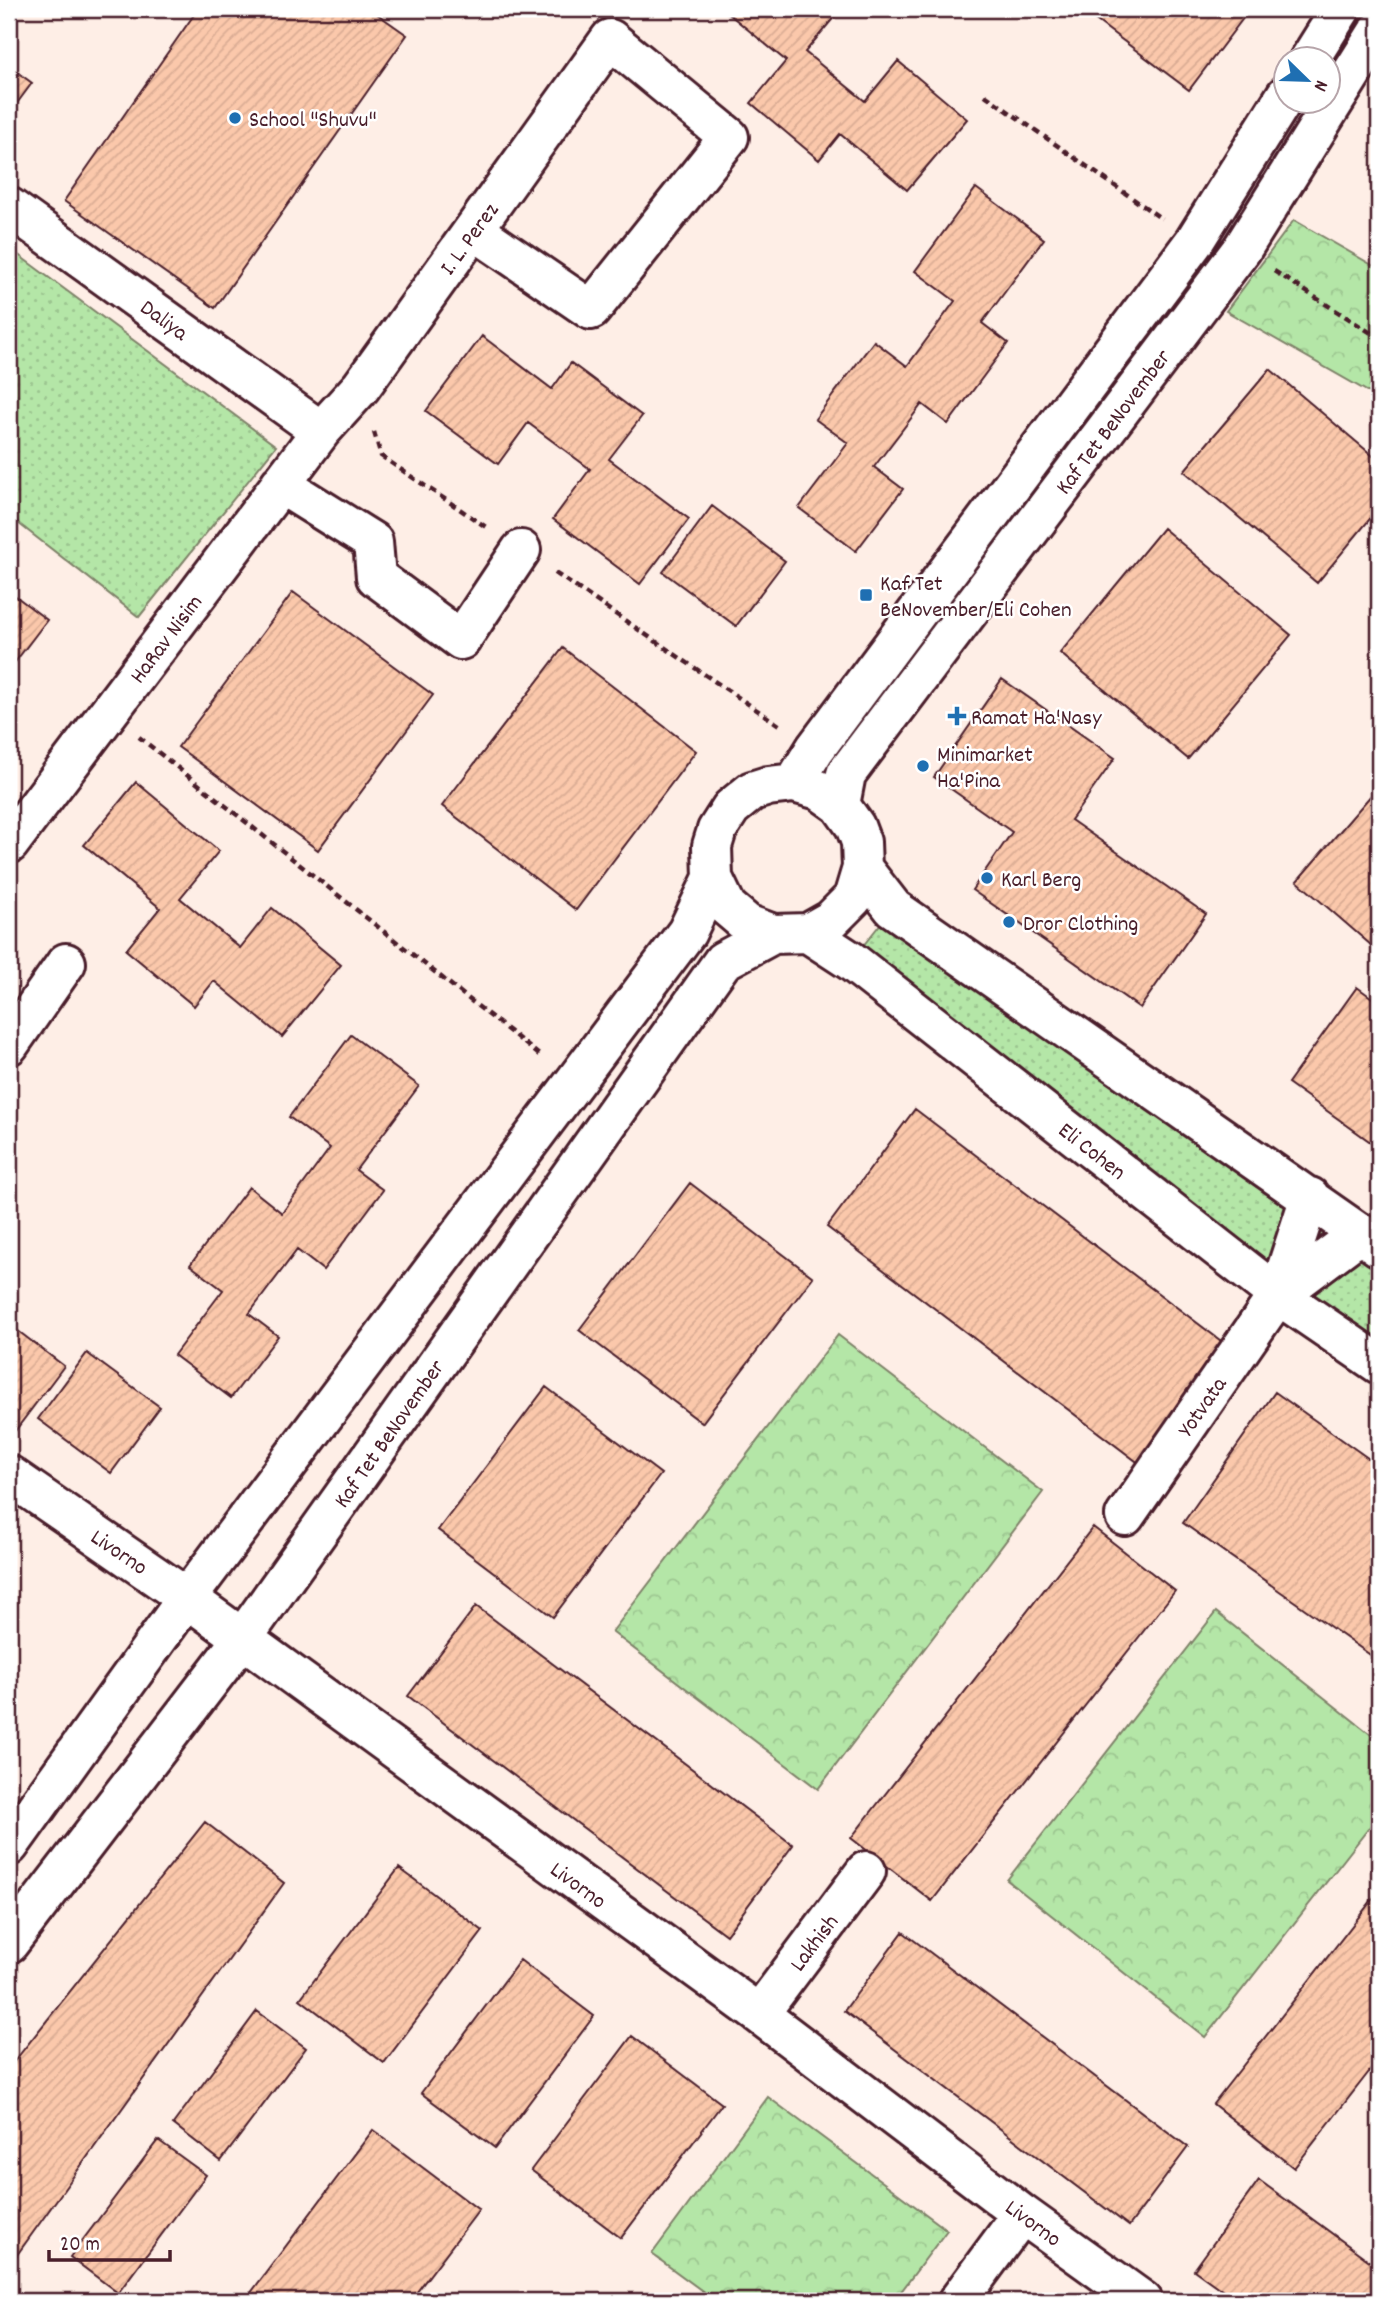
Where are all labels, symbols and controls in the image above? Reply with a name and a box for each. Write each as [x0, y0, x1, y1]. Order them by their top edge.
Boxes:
north arrow [1272, 46, 1342, 116]
text: N [1305, 76, 1334, 95]
place label: School "Shuvu" [249, 105, 377, 138]
marker: School "Shuvu" [227, 110, 243, 126]
street label: I. L. Perez [433, 197, 509, 283]
street label: Daliya [132, 293, 195, 351]
street label: Kaf Tet BeNovember [1049, 343, 1181, 503]
place label: Kaf Tet BeNovember/Eli Cohen [880, 569, 1072, 628]
marker: Kaf Tet BeNovember/Eli Cohen [858, 587, 874, 603]
street label: HaRav Nisim [123, 588, 212, 692]
place label: Ramat Ha'Nasy [971, 703, 1102, 736]
marker: Ramat Ha'Nasy [949, 708, 965, 724]
place label: Minimarket Ha'Pina [937, 740, 1033, 799]
marker: Minimarket Ha'Pina [915, 758, 931, 774]
place label: Karl Berg [1001, 865, 1081, 898]
marker: Karl Berg [979, 870, 995, 886]
place label: Dror Clothing [1023, 909, 1138, 942]
marker: Dror Clothing [1001, 914, 1017, 930]
street label: Eli Cohen [1050, 1116, 1132, 1190]
street label: Kaf Tet BeNovember [327, 1354, 455, 1516]
street label: Yotvata [1171, 1370, 1237, 1445]
street label: Livorno [83, 1523, 153, 1585]
street label: Livorno [542, 1855, 612, 1919]
street label: Lakhish [783, 1908, 848, 1980]
street label: Livorno [997, 2193, 1067, 2257]
scale bar [49, 2219, 170, 2263]
text: 20 m [60, 2231, 100, 2261]

